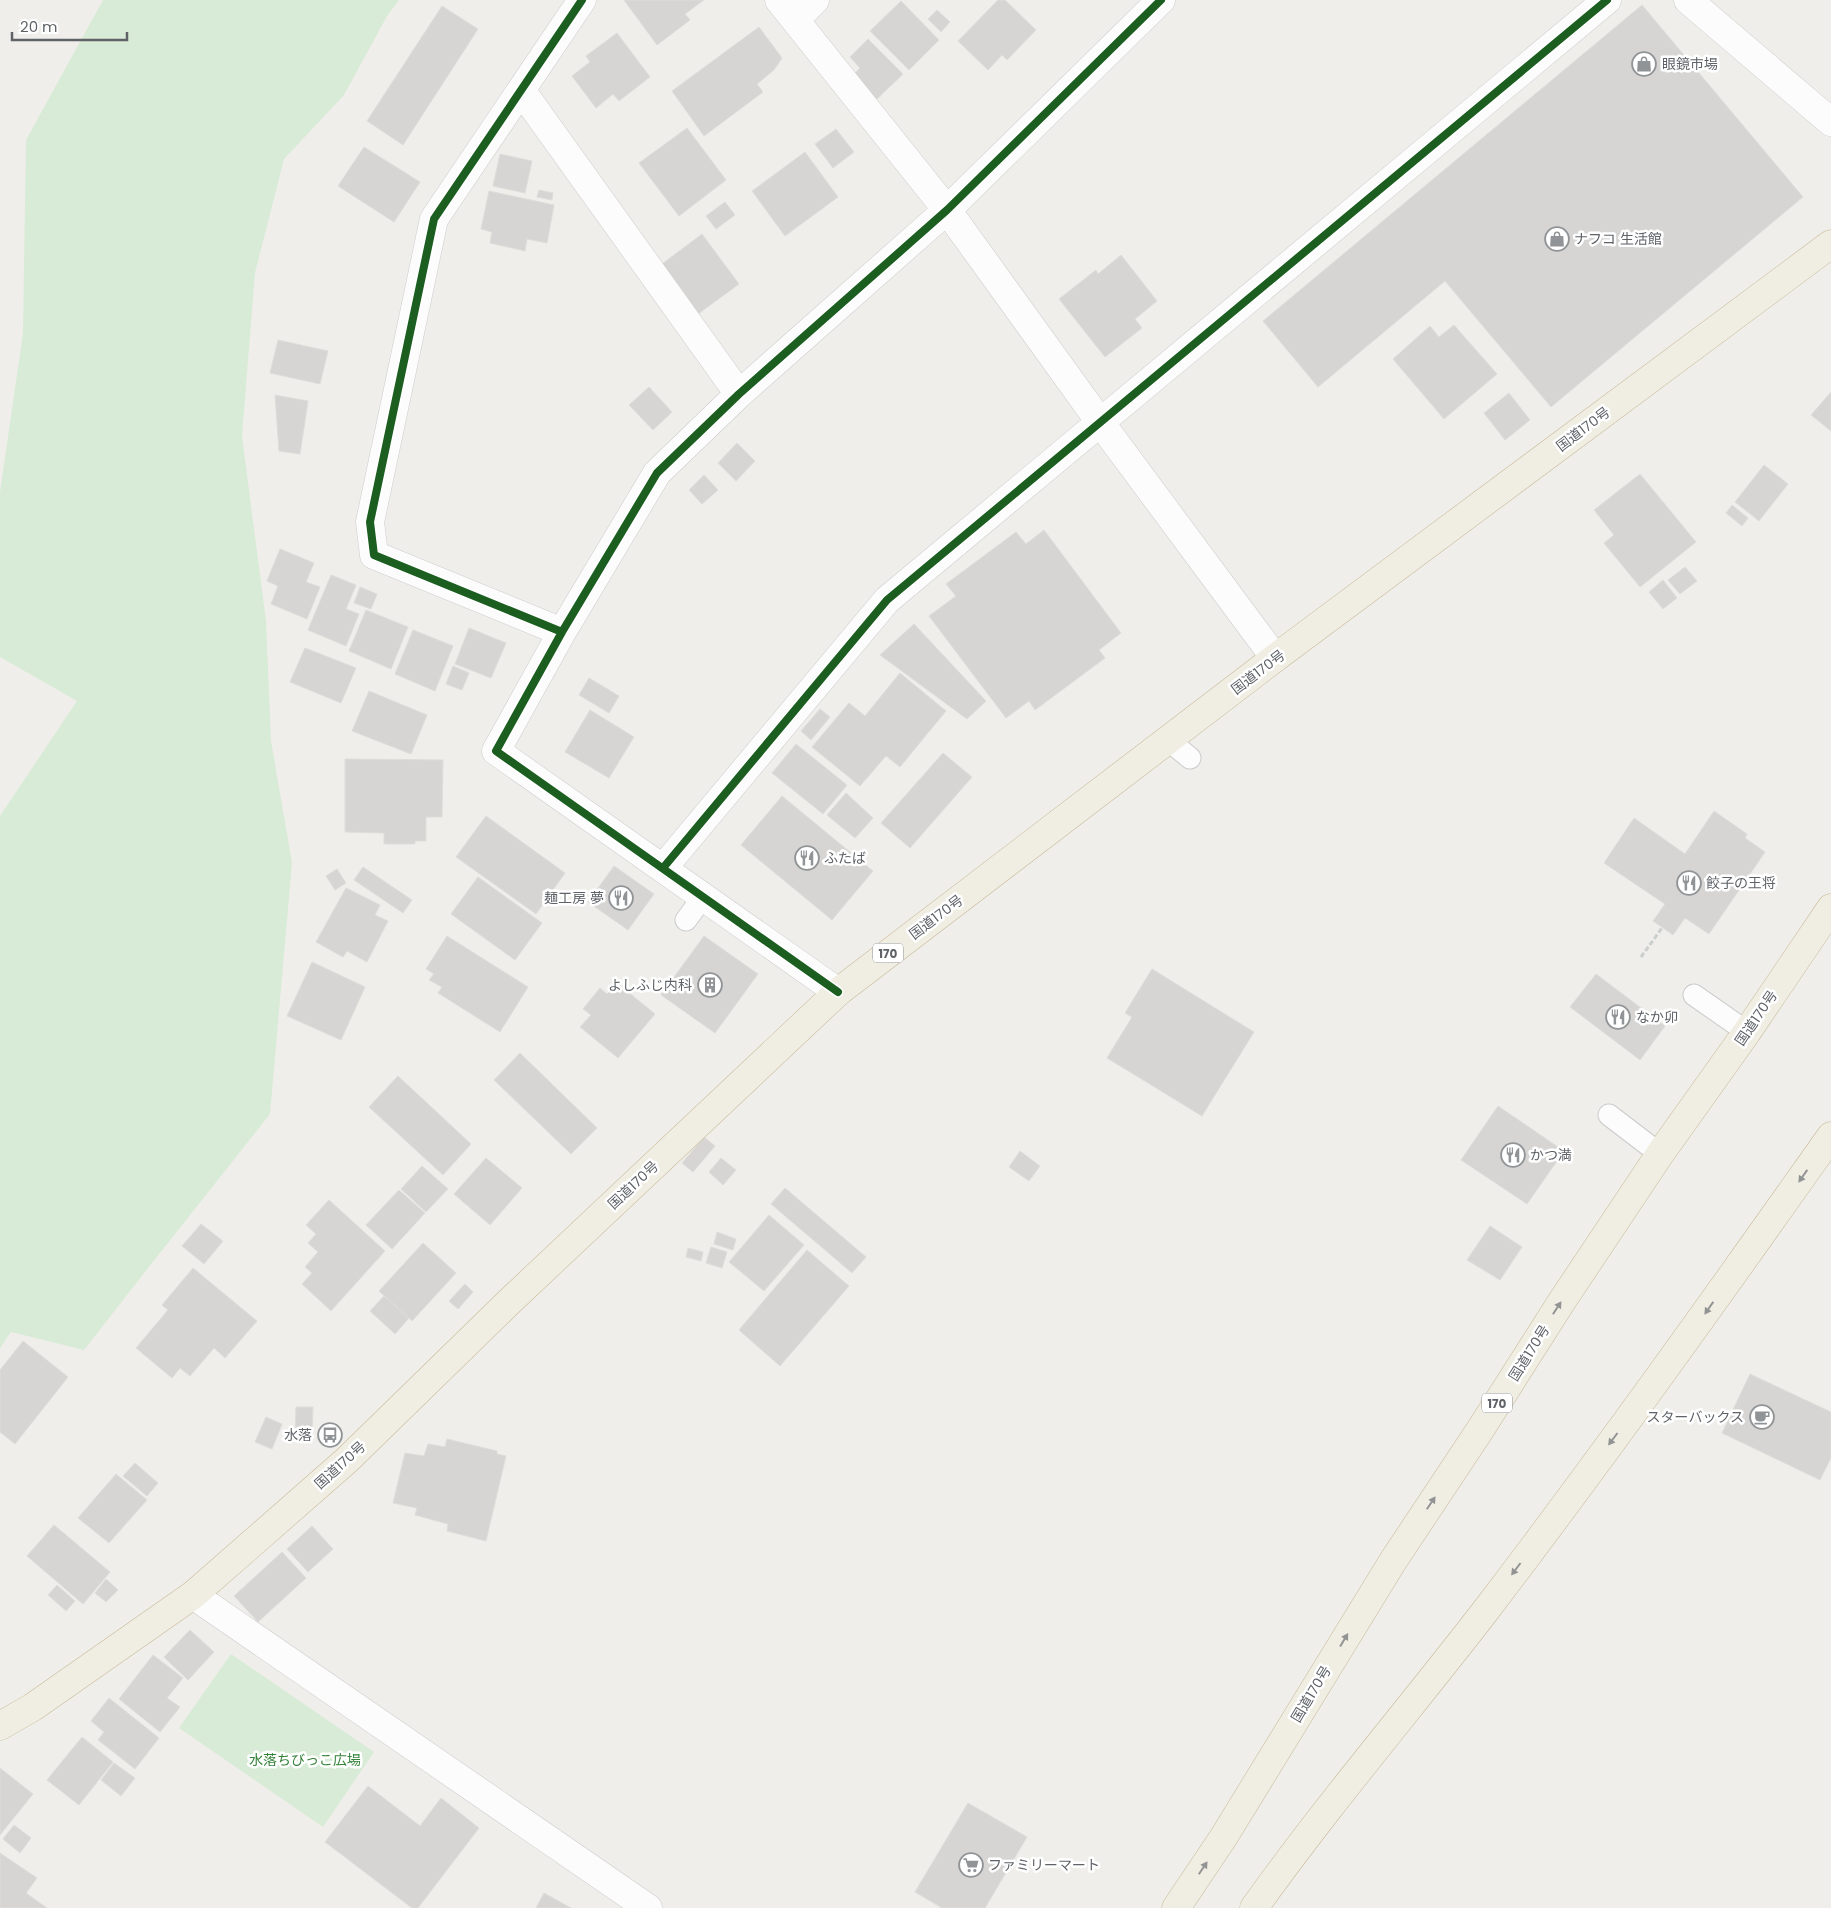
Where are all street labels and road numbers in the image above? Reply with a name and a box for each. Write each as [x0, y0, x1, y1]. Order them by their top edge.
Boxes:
street label: 国道170号 [1552, 402, 1614, 456]
street label: 国道170号 [1227, 645, 1289, 699]
street label: 国道170号 [905, 890, 967, 944]
road number: 170 [873, 944, 903, 962]
street label: 国道170号 [1730, 986, 1782, 1050]
street label: 国道170号 [603, 1156, 663, 1214]
street label: 国道170号 [1504, 1321, 1554, 1385]
road number: 170 [1482, 1394, 1512, 1412]
street label: 国道170号 [310, 1437, 370, 1493]
street label: 国道170号 [1286, 1662, 1336, 1726]

